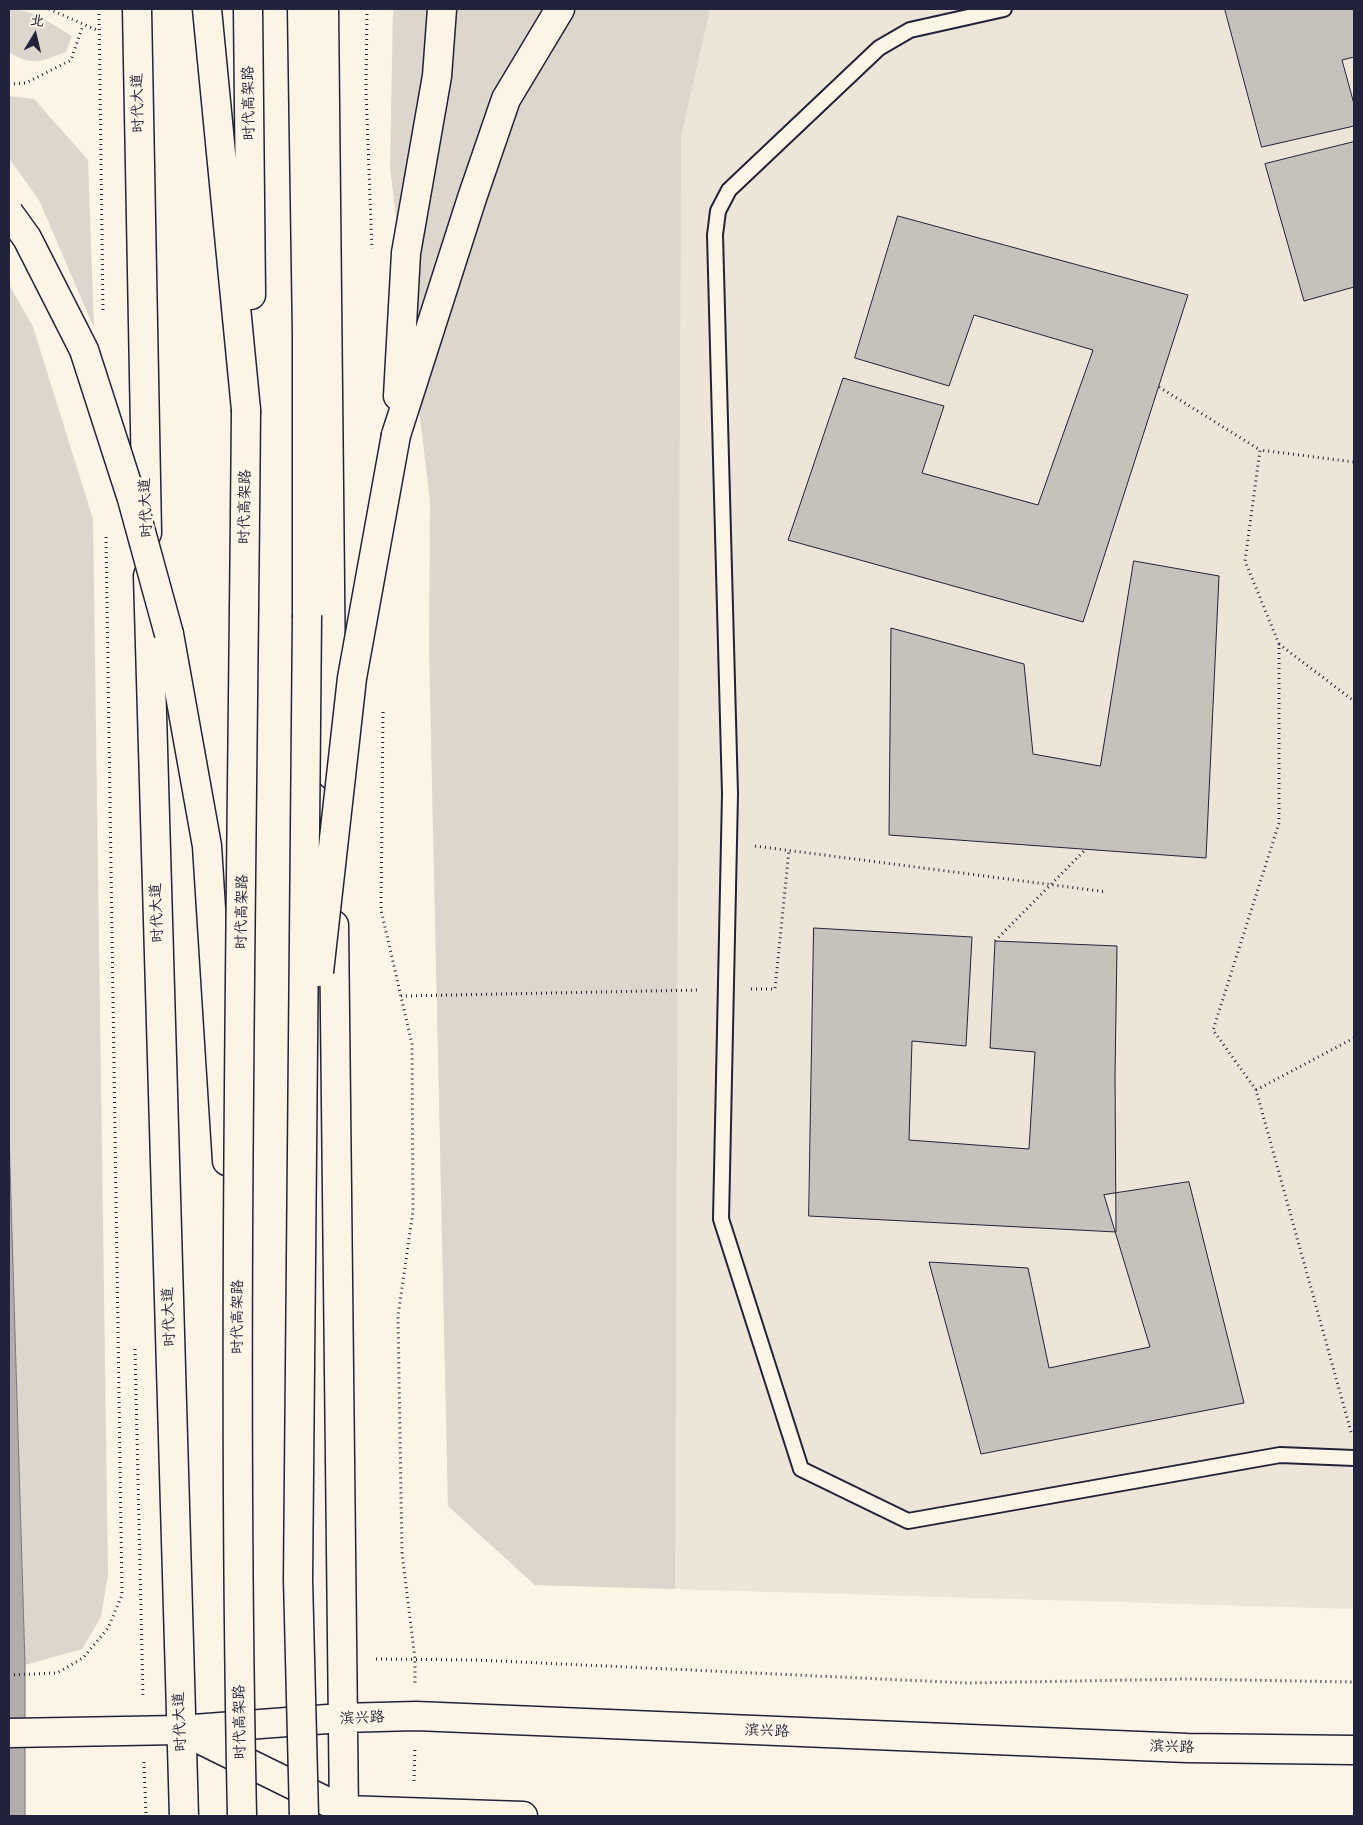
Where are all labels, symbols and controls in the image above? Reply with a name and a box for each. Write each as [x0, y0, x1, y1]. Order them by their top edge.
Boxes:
text: 北 [29, 8, 46, 31]
north arrow [10, 10, 60, 60]
street label: 时代高架路 [239, 65, 259, 141]
street label: 时代大道 [128, 73, 148, 133]
street label: 时代高架路 [235, 469, 255, 545]
street label: 时代大道 [136, 478, 156, 538]
street label: 时代高架路 [232, 874, 252, 950]
street label: 时代大道 [147, 883, 167, 943]
street label: 时代高架路 [229, 1280, 247, 1354]
street label: 时代大道 [159, 1287, 179, 1347]
street label: 时代高架路 [230, 1684, 250, 1760]
street label: 时代大道 [170, 1692, 190, 1752]
street label: 滨兴路 [339, 1708, 385, 1728]
street label: 滨兴路 [744, 1721, 790, 1741]
street label: 滨兴路 [1149, 1737, 1195, 1757]

